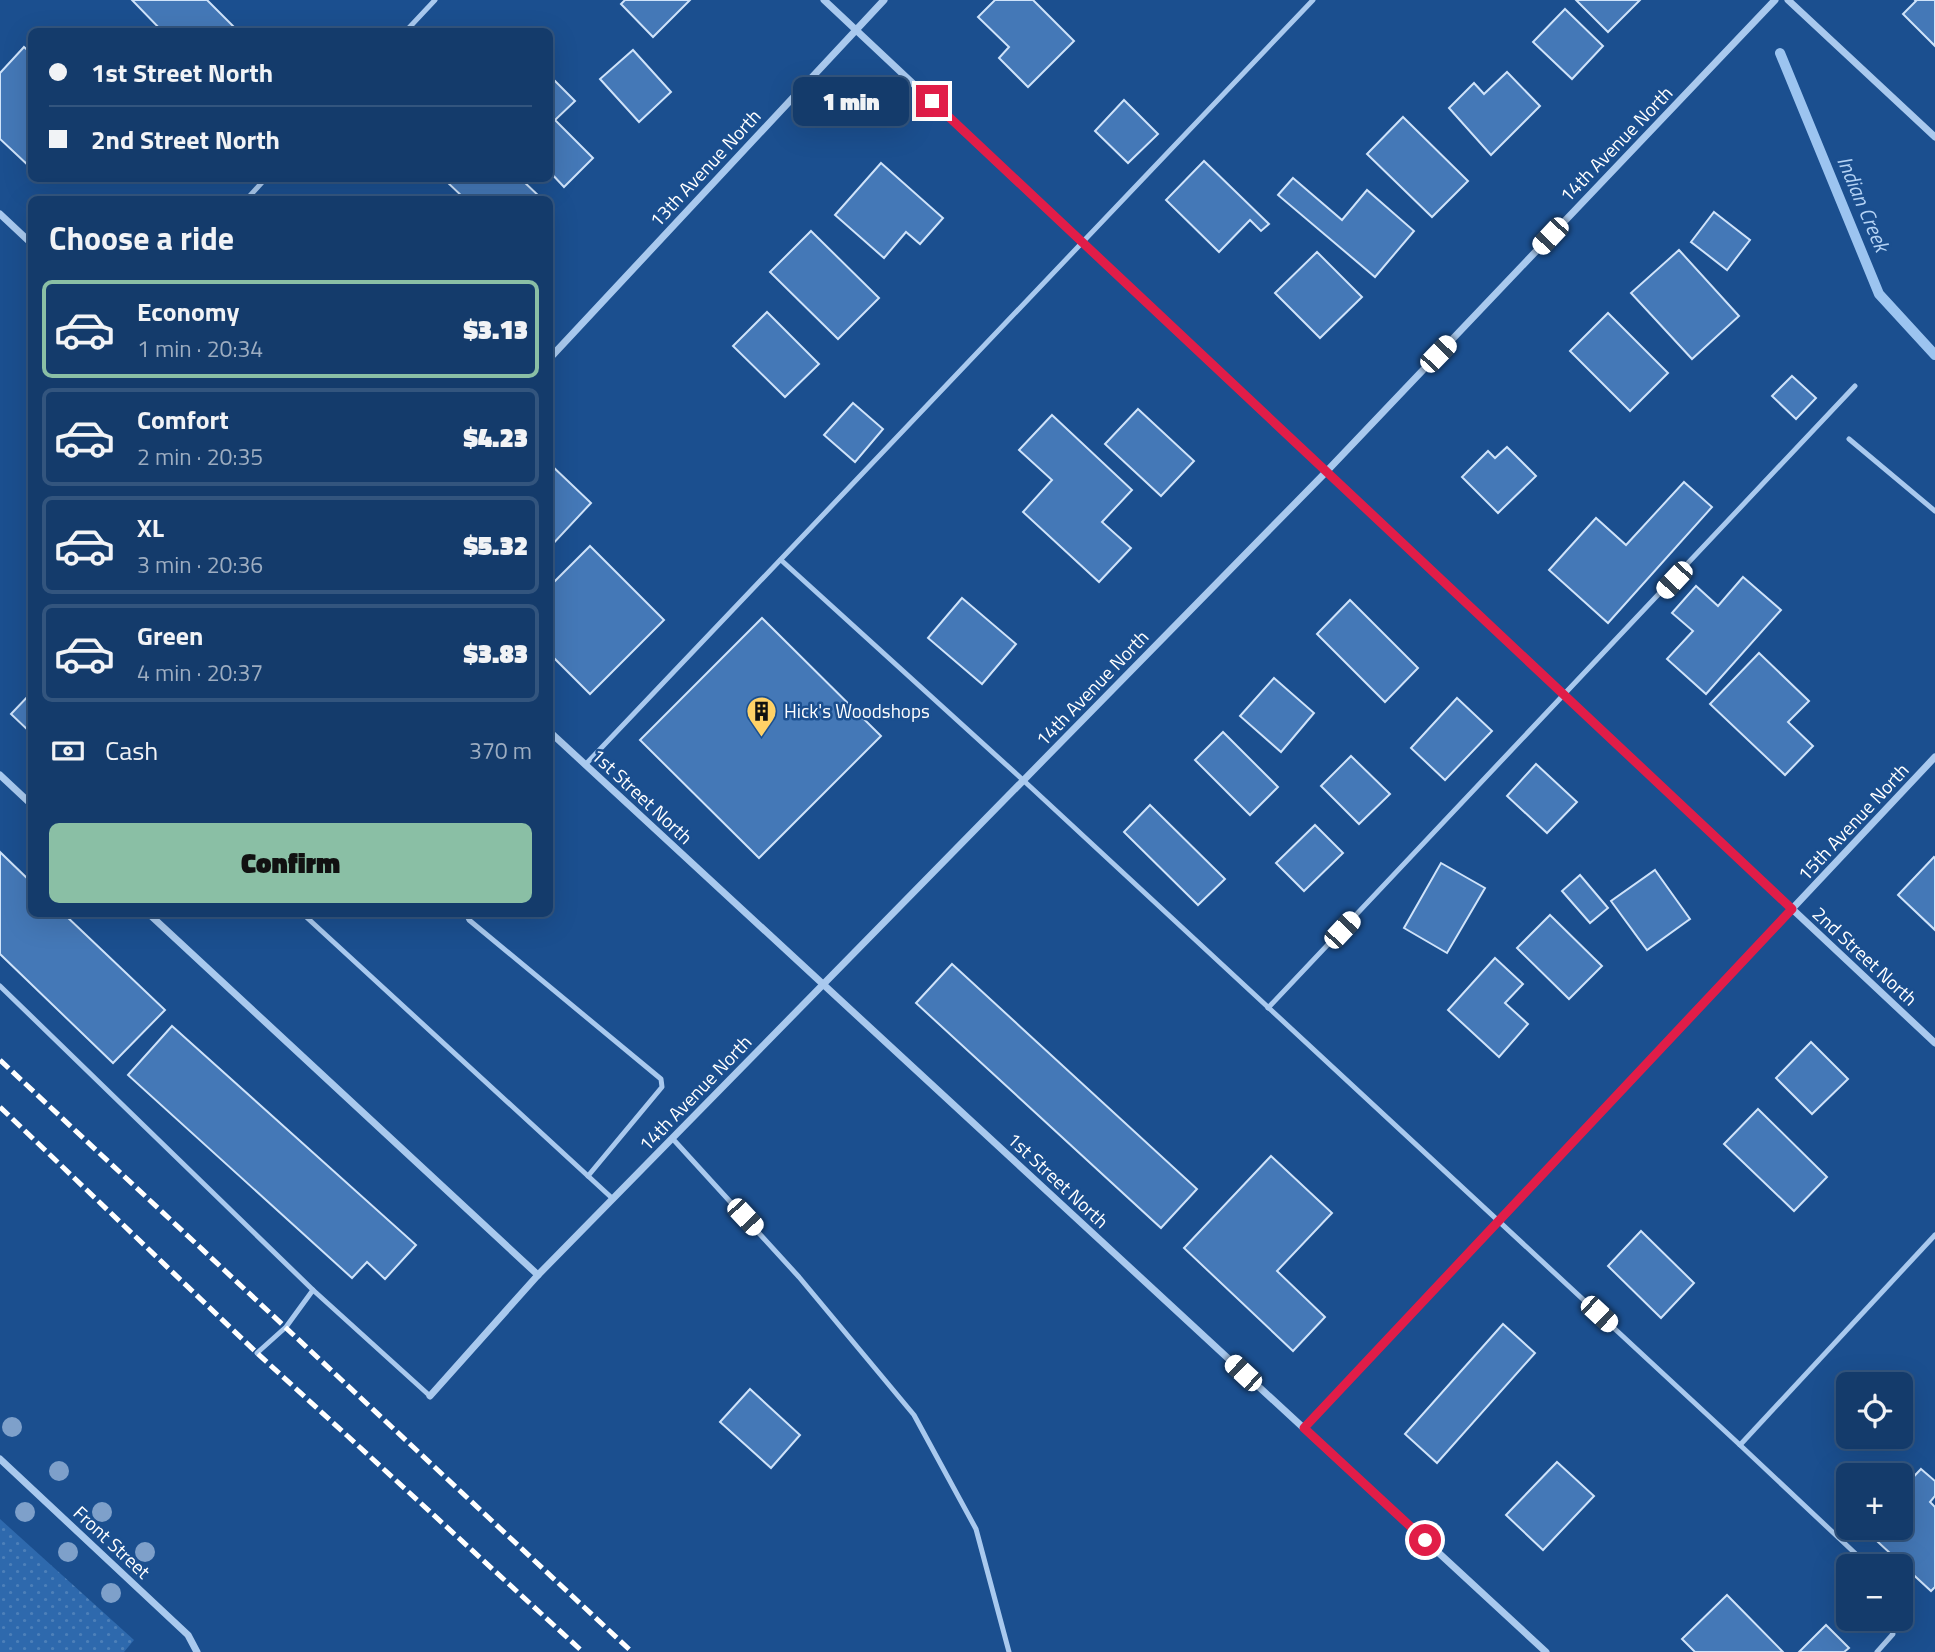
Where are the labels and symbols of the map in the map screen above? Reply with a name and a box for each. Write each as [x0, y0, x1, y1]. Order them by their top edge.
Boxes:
callout: 1 min [792, 76, 908, 126]
street label: 14th Avenue North [1552, 79, 1679, 208]
route end [916, 85, 948, 117]
street label: 13th Avenue North [642, 102, 767, 233]
water label: Indian Creek [1829, 151, 1900, 259]
car [1528, 213, 1573, 259]
car [1416, 332, 1461, 376]
car [1652, 557, 1697, 603]
street label: 14th Avenue North [1028, 623, 1155, 752]
building icon: Hick's Woodshops [744, 694, 778, 738]
place label: Hick's Woodshops [784, 696, 930, 725]
street label: 1st Street North [585, 741, 700, 850]
street label: 15th Avenue North [1790, 756, 1915, 887]
street label: 2nd Street North [1806, 899, 1924, 1012]
car [1320, 907, 1365, 953]
street label: 14th Avenue North [631, 1028, 758, 1157]
street label: 1st Street North [1001, 1125, 1116, 1234]
car [723, 1194, 768, 1240]
car [1577, 1292, 1622, 1336]
car [1221, 1351, 1266, 1395]
street label: Front Street [67, 1498, 158, 1585]
route start [1409, 1524, 1441, 1556]

